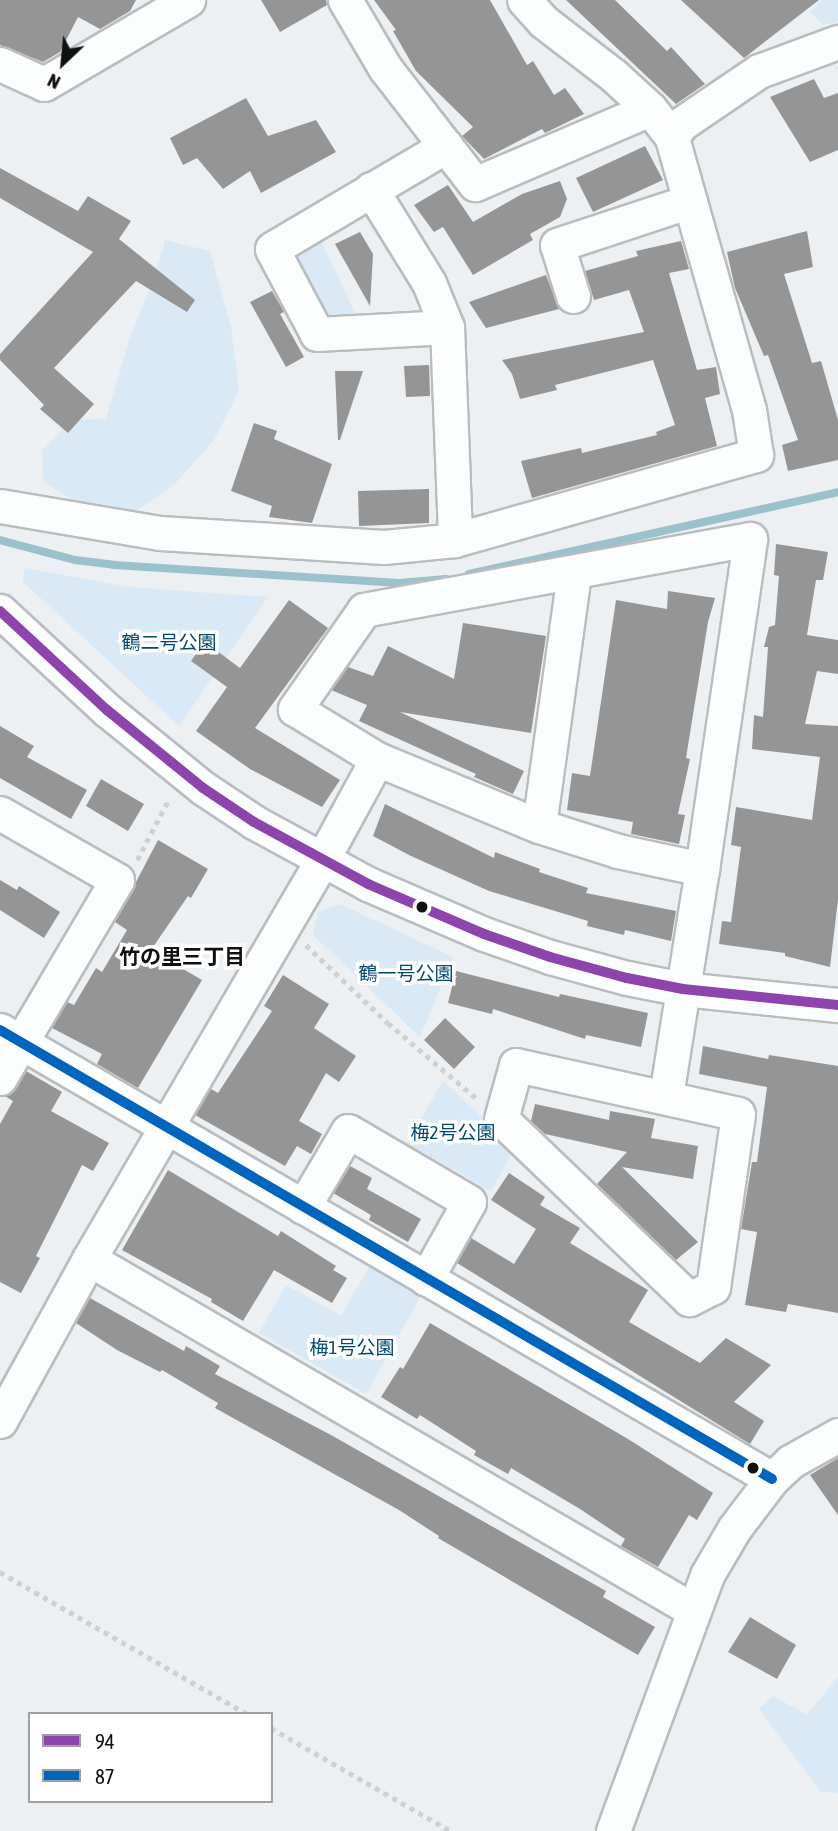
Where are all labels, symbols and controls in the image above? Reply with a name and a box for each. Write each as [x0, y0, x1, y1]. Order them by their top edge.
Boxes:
north arrow [28, 28, 98, 98]
text: N [44, 70, 64, 94]
park label: 鶴二号公園 [122, 632, 216, 654]
unlabelled marker [415, 900, 429, 914]
district label: 竹の里三丁目 [119, 943, 245, 969]
park label: 鶴一号公園 [359, 963, 453, 985]
park label: 梅2号公園 [411, 1122, 495, 1144]
park label: 梅1号公園 [310, 1337, 394, 1359]
unlabelled marker [746, 1461, 760, 1475]
legend [28, 1712, 273, 1803]
text: 94 [95, 1729, 115, 1753]
text: 87 [95, 1764, 115, 1788]

